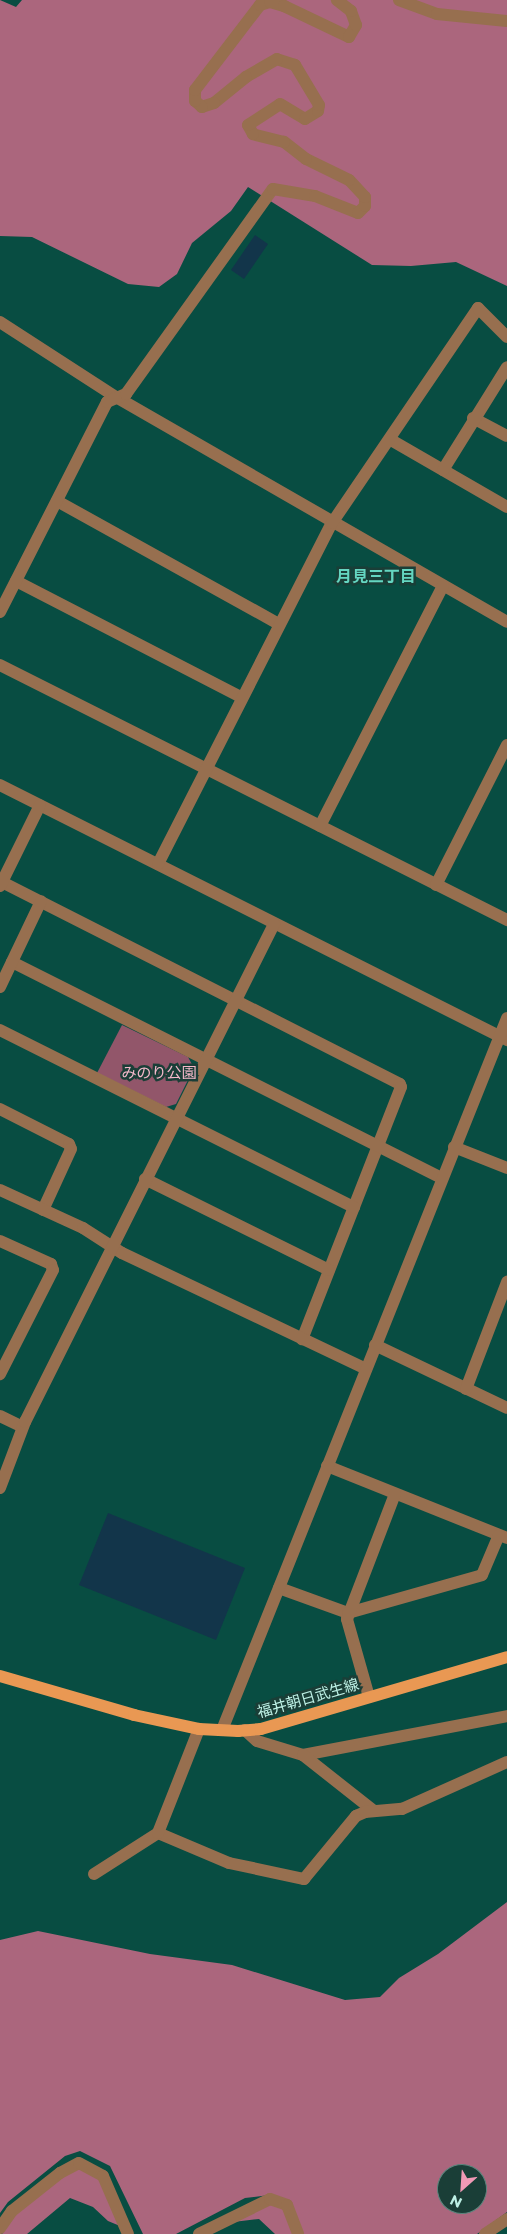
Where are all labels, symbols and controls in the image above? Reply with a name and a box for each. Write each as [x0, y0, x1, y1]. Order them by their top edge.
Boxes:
district label: 月見三丁目 [336, 567, 416, 587]
park label: みのり公園 [122, 1064, 196, 1082]
street label: 福井朝日武生線 [255, 1675, 361, 1721]
north arrow [437, 2164, 487, 2214]
text: N [447, 2191, 465, 2212]

